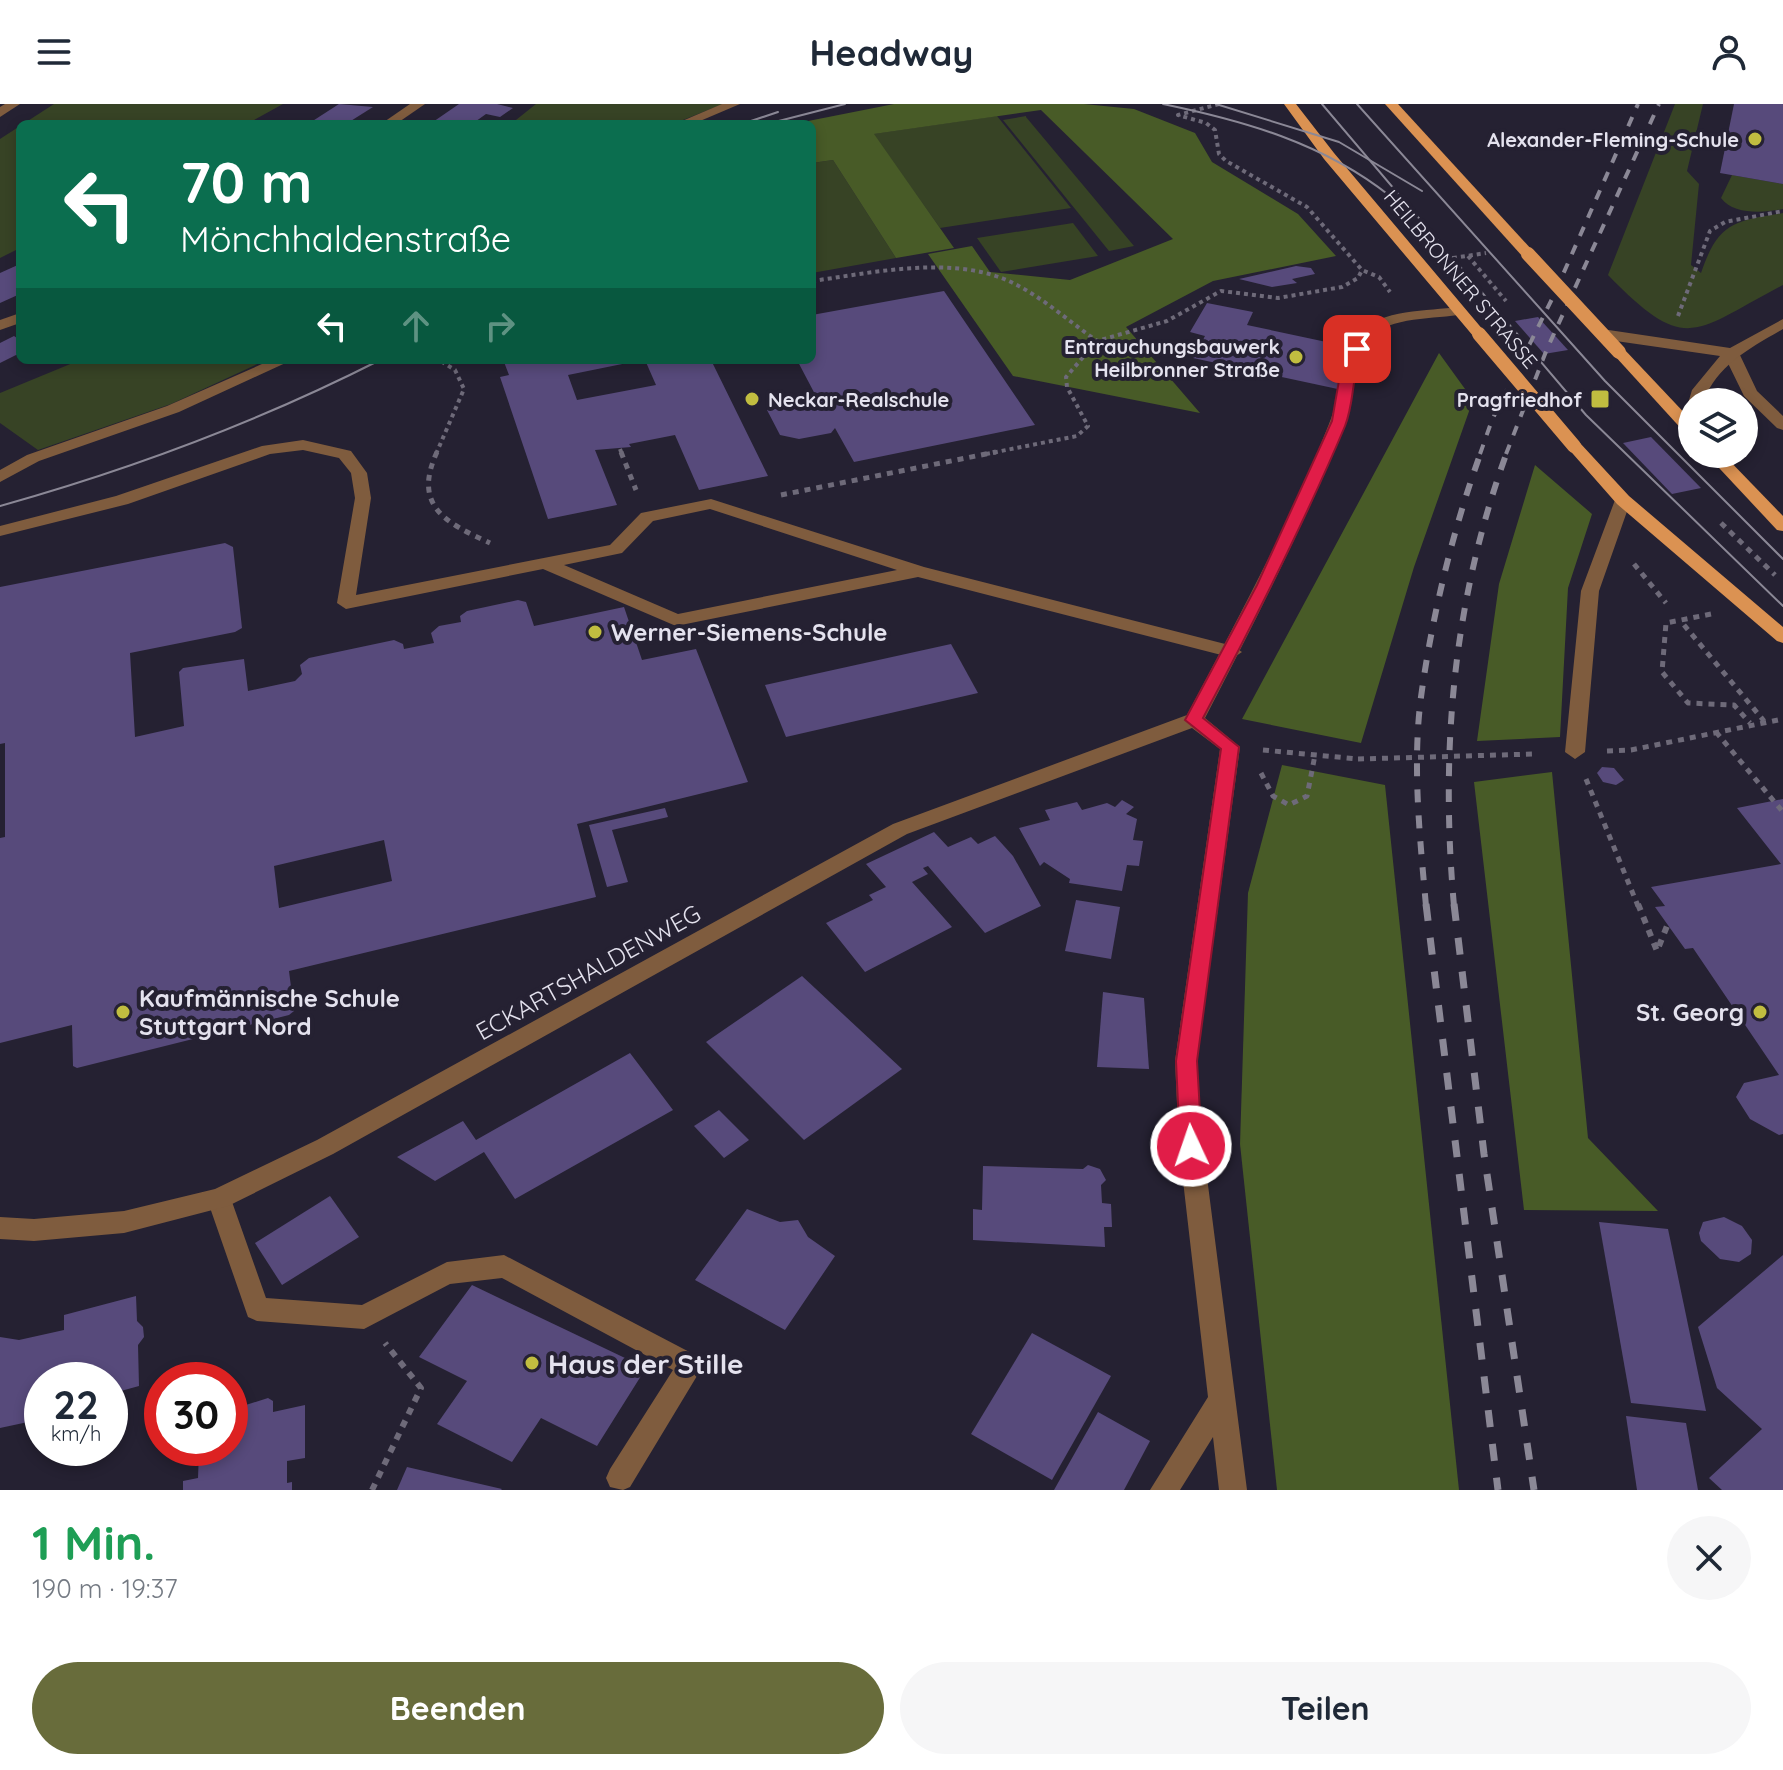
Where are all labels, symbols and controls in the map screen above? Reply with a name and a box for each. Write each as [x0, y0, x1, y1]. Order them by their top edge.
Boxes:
icon: menu [32, 30, 76, 74]
text: Headway [809, 30, 974, 75]
icon: person [1707, 30, 1751, 74]
place label: Alexander-Fleming-Schule [1487, 127, 1739, 152]
marker: Alexander-Fleming-Schule [1746, 130, 1764, 148]
text: 70 m [180, 147, 312, 217]
icon: left [48, 152, 152, 256]
street label: HEILBRONNER STRASSE [1379, 184, 1543, 374]
text: Mönchhaldenstraße [180, 216, 511, 261]
icon: left [310, 304, 354, 348]
icon: ahead [394, 304, 438, 348]
icon: right [478, 304, 522, 348]
pin [1323, 315, 1391, 383]
icon: arrive [1335, 327, 1379, 371]
place label: Entrauchungsbauwerk Heilbronner Straße [1064, 334, 1280, 382]
marker: Entrauchungsbauwerk Heilbronner Straße [1287, 348, 1305, 366]
place label: Neckar-Realschule [768, 387, 949, 412]
place label: Pragfriedhof [1457, 387, 1582, 412]
marker: Pragfriedhof [1589, 388, 1611, 410]
map controls [1678, 388, 1758, 468]
button: layers [1678, 388, 1758, 468]
marker: Neckar-Realschule [743, 390, 761, 408]
place label: Werner-Siemens-Schule [611, 617, 887, 647]
marker: Werner-Siemens-Schule [586, 623, 604, 641]
street label: ECKARTSHALDENWEG [470, 898, 706, 1046]
place label: Kaufmännische Schule Stuttgart Nord [139, 983, 400, 1041]
place label: St. Georg [1636, 997, 1744, 1027]
marker: Kaufmännische Schule Stuttgart Nord [114, 1003, 132, 1021]
marker: St. Georg [1751, 1003, 1769, 1021]
position arrow [1149, 1104, 1233, 1188]
place label: Haus der Stille [548, 1346, 743, 1381]
marker: Haus der Stille [523, 1354, 541, 1372]
speed limit sign: 30 [144, 1362, 248, 1466]
text: 22 [53, 1379, 99, 1429]
text: km/h [51, 1421, 101, 1446]
text: 1 Min. [32, 1512, 155, 1572]
button: close [1667, 1516, 1751, 1600]
text: 190 m · 19:37 [32, 1572, 178, 1605]
button: Beenden [32, 1662, 884, 1754]
button: Teilen [900, 1662, 1751, 1754]

